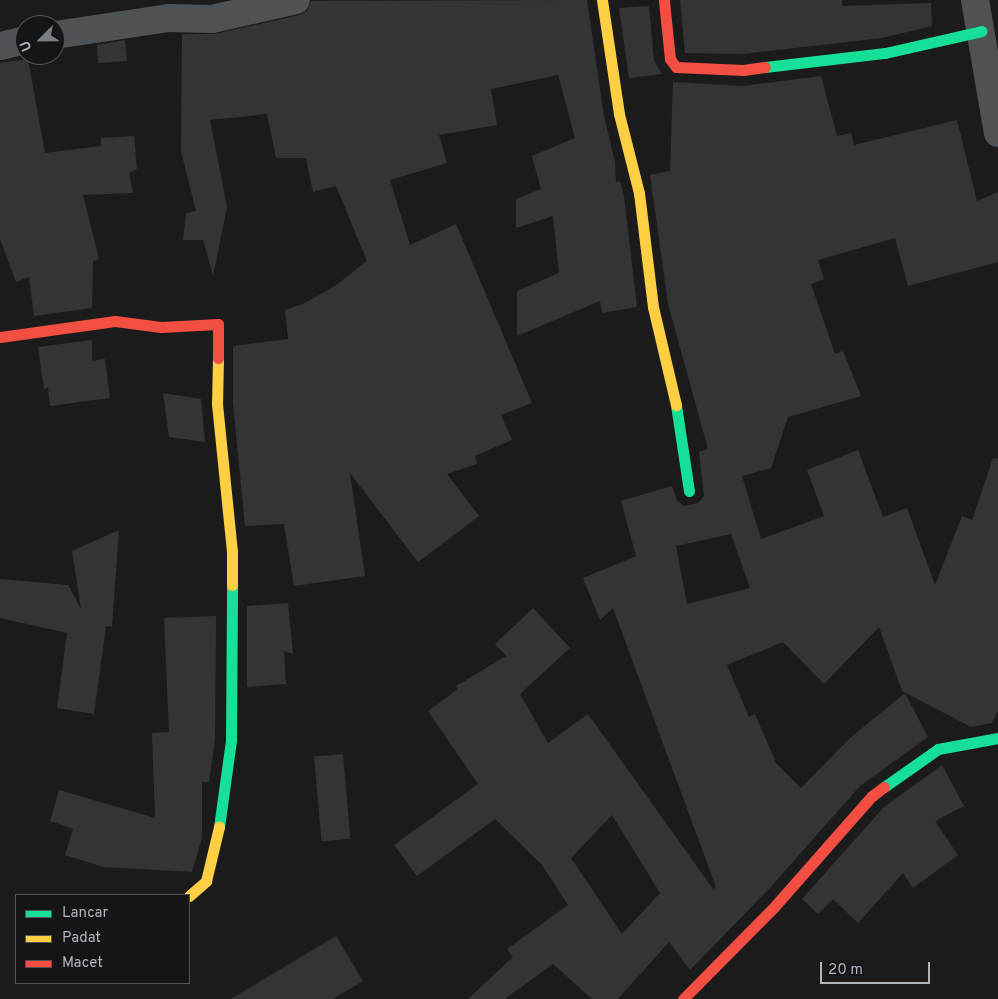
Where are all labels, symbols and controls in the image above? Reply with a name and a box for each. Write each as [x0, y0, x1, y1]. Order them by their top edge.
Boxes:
north arrow [15, 15, 65, 65]
text: U [17, 38, 36, 54]
legend [15, 894, 190, 984]
text: Lancar [62, 904, 108, 923]
text: Padat [62, 929, 101, 948]
scale bar [823, 952, 933, 984]
text: Macet [62, 954, 103, 973]
text: 20 m [828, 961, 863, 980]

